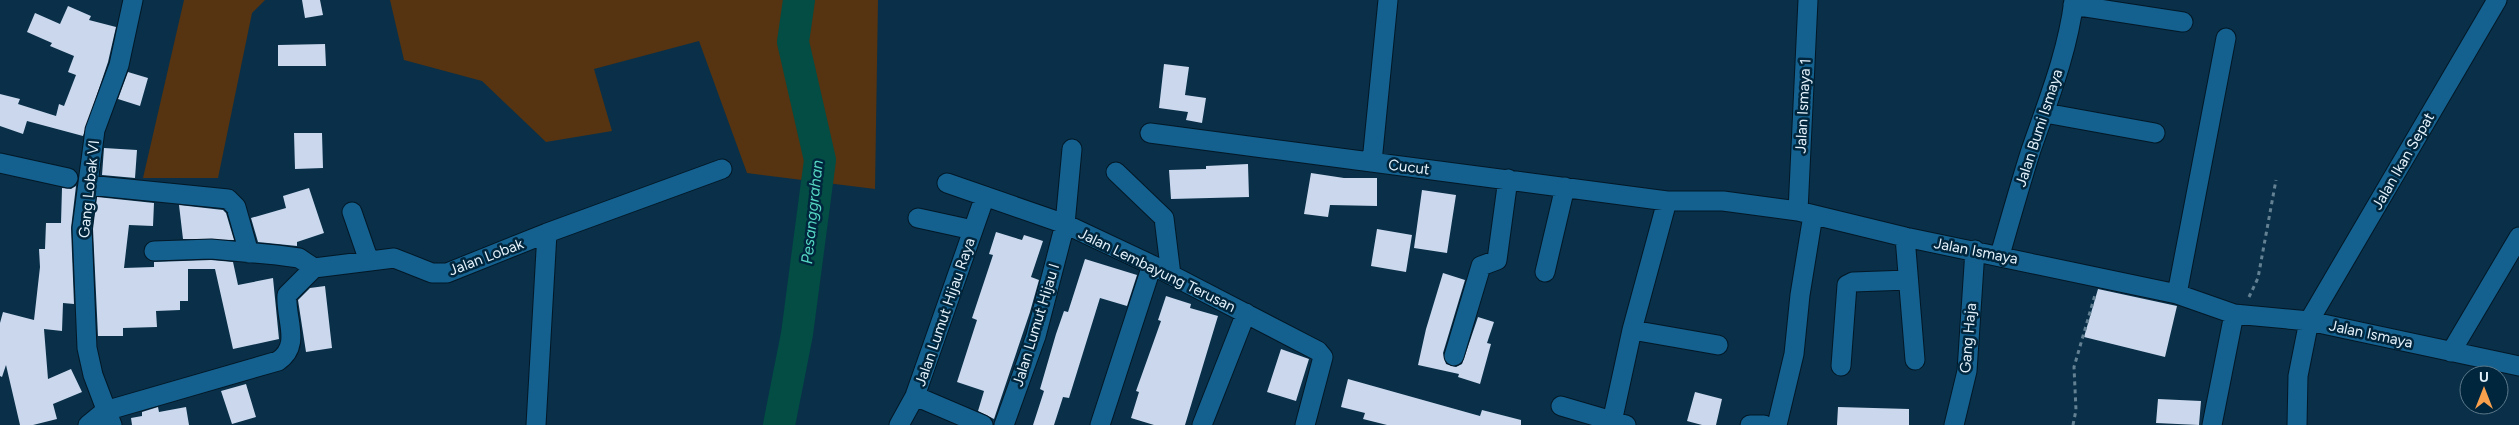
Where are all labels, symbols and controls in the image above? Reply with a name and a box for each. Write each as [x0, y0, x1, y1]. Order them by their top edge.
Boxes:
street label: Jalan Ismaya 1 [1792, 58, 1814, 154]
street label: Jalan Bumi Ismaya [2011, 67, 2067, 189]
street label: Jalan Ikan Sepat [2368, 109, 2438, 213]
street label: Gang Lobak VI [75, 139, 103, 239]
street label: Cucut [1387, 156, 1431, 178]
water label: Pesanggrahan [797, 159, 827, 265]
street label: Jalan Lembayung Terusan [1075, 224, 1239, 316]
street label: Jalan Lobak [446, 234, 527, 279]
street label: Jalan Ismaya [1933, 234, 2019, 268]
street label: Jalan Lumut Hijau Raya [911, 235, 979, 389]
street label: Jalan Lumut Hijau I [1009, 261, 1063, 389]
street label: Gang Haja [1956, 302, 1980, 374]
street label: Jalan Ismaya [2327, 316, 2415, 352]
north arrow [2459, 365, 2509, 415]
text: U [2479, 369, 2489, 386]

